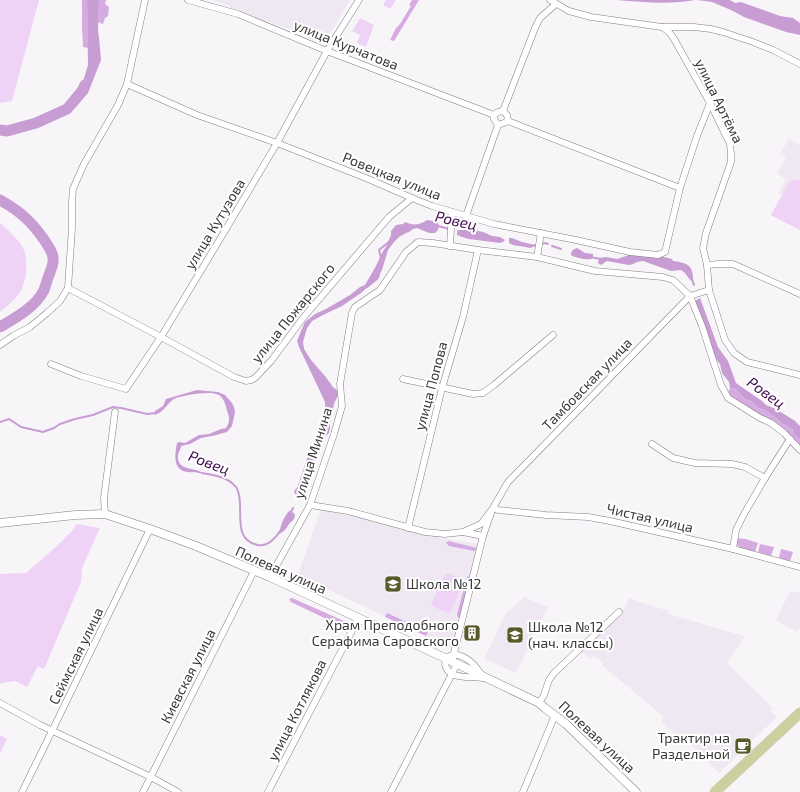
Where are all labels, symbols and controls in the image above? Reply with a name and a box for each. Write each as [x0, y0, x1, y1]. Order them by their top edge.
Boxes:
street label: улица Курчатова [291, 16, 401, 73]
street label: улица Артёма [692, 56, 747, 146]
street label: Ровецкая улица [340, 148, 444, 203]
street label: улица Кутузова [181, 175, 248, 272]
water label: Ровец [433, 206, 479, 234]
street label: улица Пожарского [247, 259, 338, 366]
street label: Тамбовская улица [538, 334, 635, 433]
street label: улица Попова [411, 340, 451, 432]
water label: Ровец [744, 372, 789, 412]
street label: улица Минина [290, 405, 335, 501]
water label: Ровец [186, 446, 232, 478]
street label: Чистая улица [605, 499, 695, 536]
street label: Полевая улица [233, 542, 329, 597]
school or university icon: Школа №12 [383, 574, 403, 594]
place label: Школа №12 [406, 575, 482, 592]
street label: Сеймская улица [45, 604, 106, 707]
place label: Храм Преподобного Серафима Саровского [312, 616, 459, 649]
place label: Школа №12 (нач. классы) [528, 618, 613, 651]
building icon: Храм Преподобного Серафима Саровского [462, 623, 482, 643]
school or university icon: Школа №12 (нач. классы) [505, 625, 525, 645]
street label: Киевская улица [156, 626, 219, 726]
street label: улица Котлякова [264, 656, 329, 763]
street label: Полевая улица [556, 697, 639, 776]
place label: Трактир на Раздельной [652, 729, 730, 762]
cafe icon: Трактир на Раздельной [733, 736, 753, 756]

